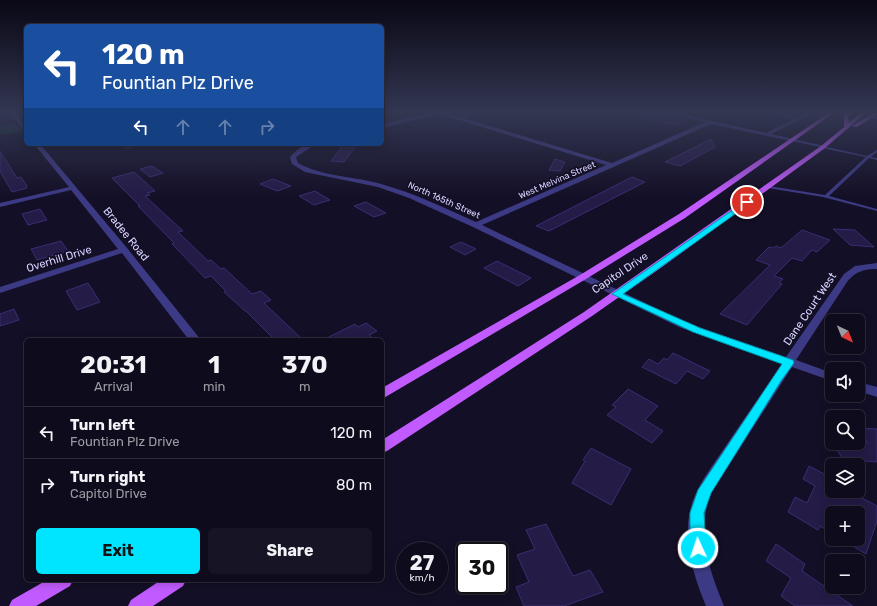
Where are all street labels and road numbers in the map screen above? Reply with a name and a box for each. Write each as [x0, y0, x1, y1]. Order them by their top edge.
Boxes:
street label: West Melvina Street [517, 159, 597, 201]
street label: North 165th Street [406, 180, 482, 221]
street label: Bradee Road [100, 205, 152, 263]
street label: Overhill Drive [25, 243, 93, 275]
street label: Capitol Drive [589, 249, 651, 297]
street label: Dane Court West [781, 270, 840, 348]

